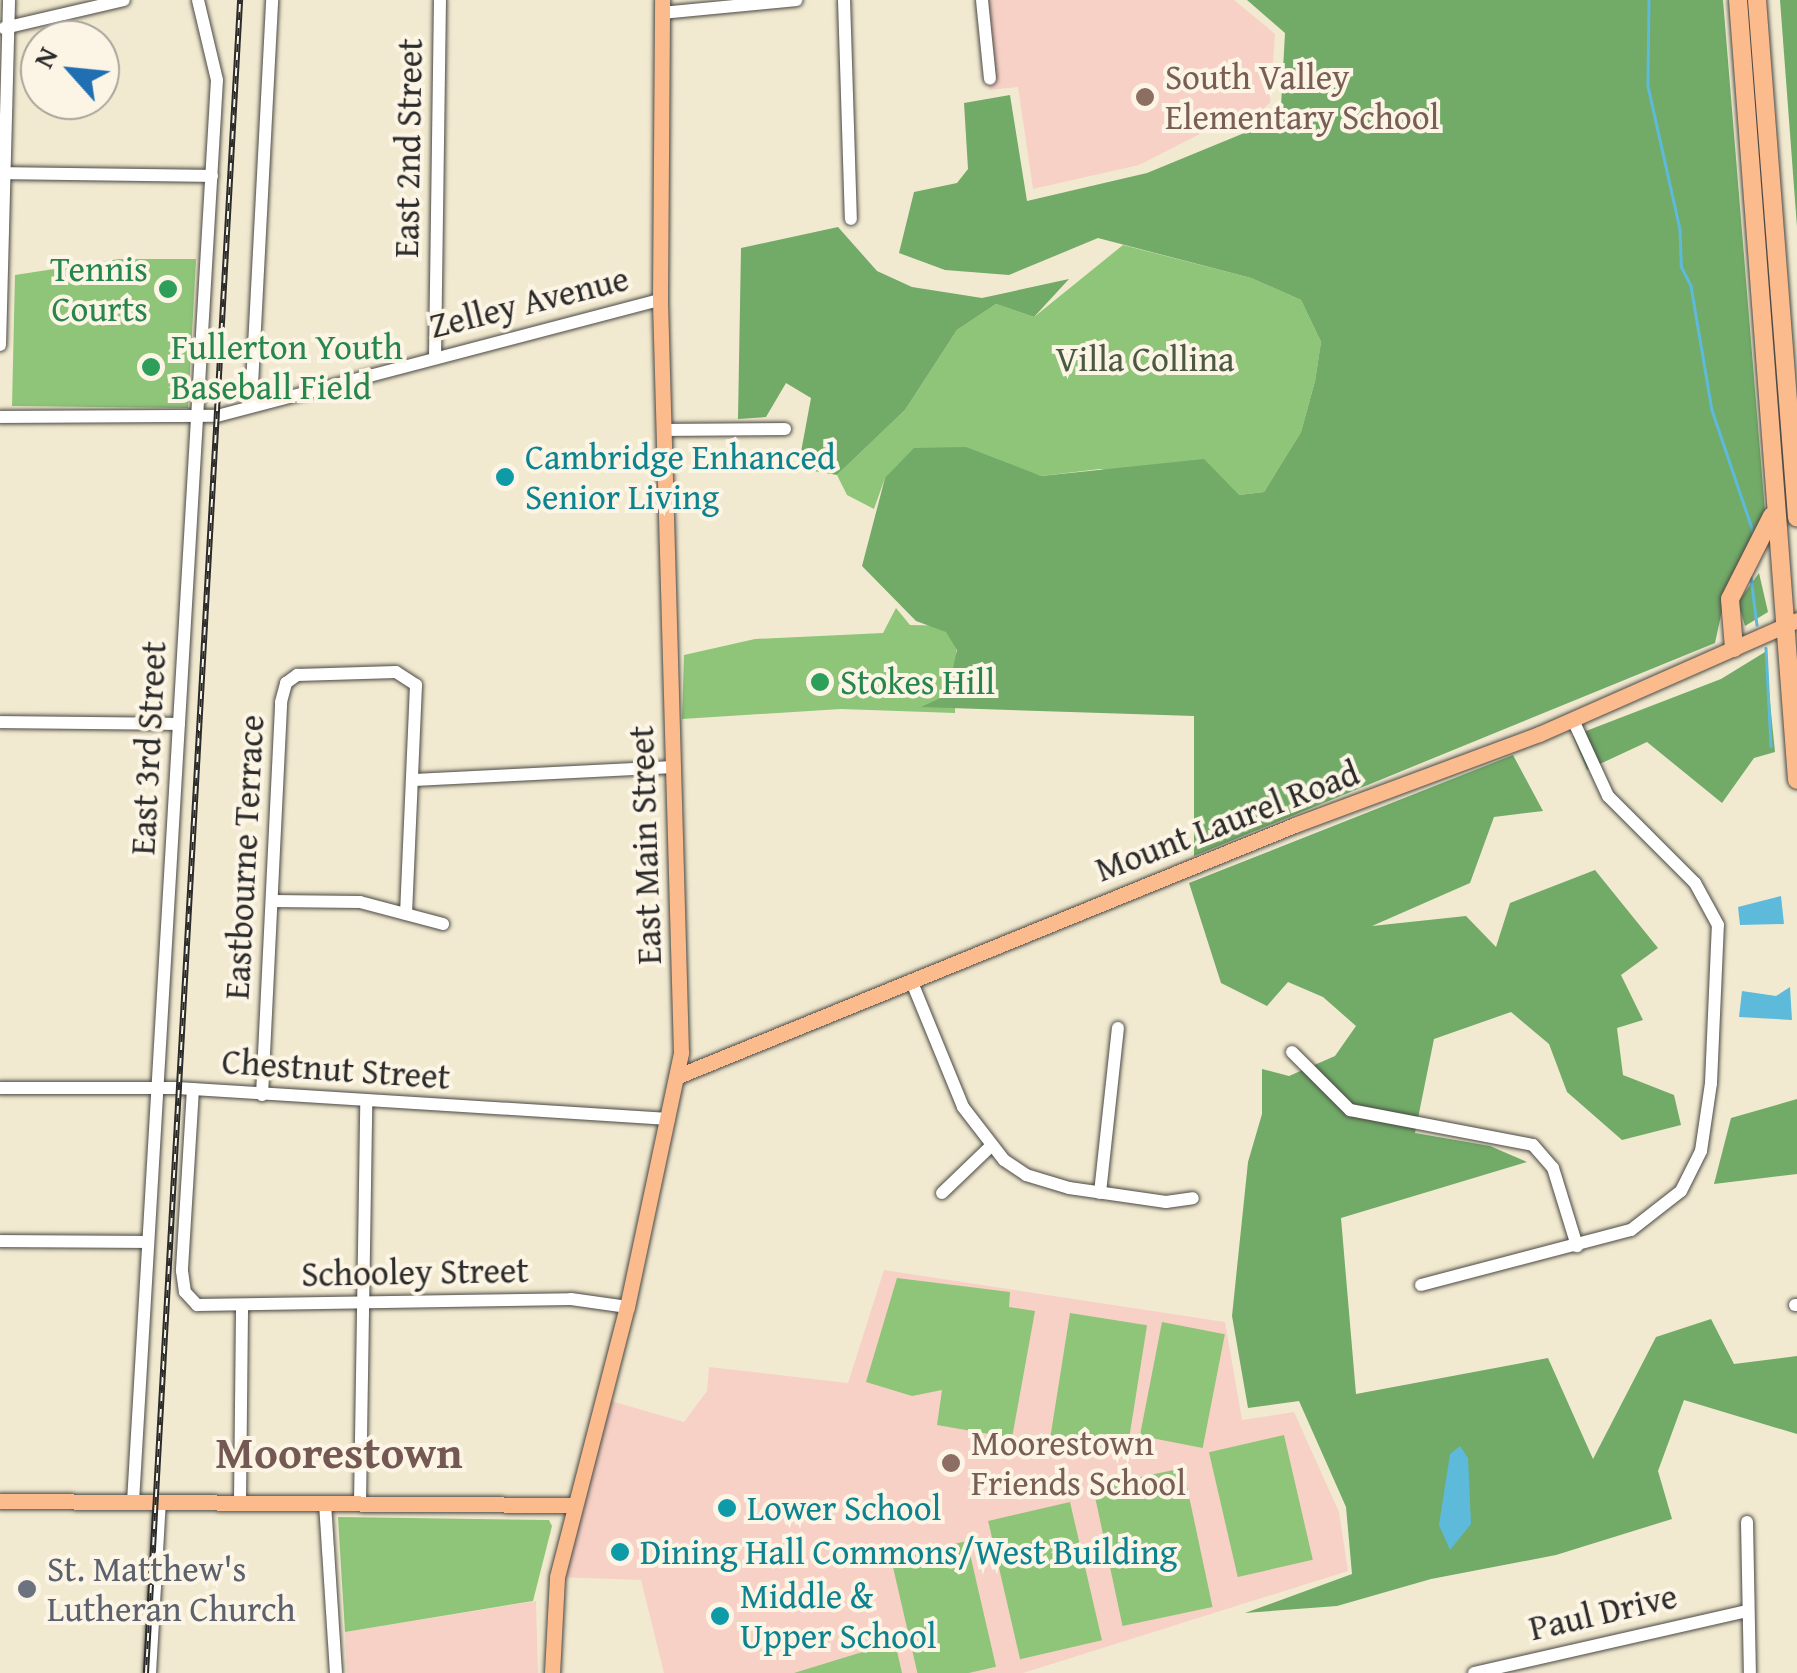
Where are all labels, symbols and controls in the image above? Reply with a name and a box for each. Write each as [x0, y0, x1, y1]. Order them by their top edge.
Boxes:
north arrow [20, 20, 120, 120]
street label: East 2nd Street [385, 38, 431, 258]
text: N [22, 39, 67, 75]
place label: South Valley Elementary School [1165, 56, 1439, 138]
marker: South Valley Elementary School [1134, 86, 1156, 108]
place label: Tennis Courts [50, 248, 148, 330]
street label: Zelley Avenue [425, 257, 633, 347]
marker: Tennis Courts [157, 278, 179, 300]
place label: Fullerton Youth Baseball Field [171, 326, 403, 408]
park label: Villa Collina [1055, 338, 1235, 380]
marker: Fullerton Youth Baseball Field [140, 356, 162, 378]
place label: Cambridge Enhanced Senior Living [525, 436, 836, 518]
marker: Cambridge Enhanced Senior Living [494, 466, 516, 488]
street label: East 3rd Street [121, 640, 175, 856]
place label: Stokes Hill [840, 661, 995, 703]
marker: Stokes Hill [809, 671, 831, 693]
street label: Eastbourne Terrace [216, 713, 272, 1001]
street label: East Main Street [620, 725, 670, 965]
street label: Mount Laurel Road [1089, 751, 1365, 891]
street label: Chestnut Street [221, 1040, 451, 1098]
street label: Schooley Street [301, 1249, 529, 1295]
place label: Moorestown Friends School [971, 1422, 1186, 1504]
district label: Moorestown [215, 1425, 463, 1479]
marker: Moorestown Friends School [940, 1452, 962, 1474]
place label: Lower School [747, 1487, 941, 1529]
marker: Lower School [716, 1497, 738, 1519]
place label: Dining Hall Commons/West Building [640, 1531, 1177, 1573]
marker: Dining Hall Commons/West Building [609, 1541, 631, 1563]
place label: St. Matthew's Lutheran Church [47, 1548, 296, 1630]
place label: Middle & Upper School [740, 1575, 937, 1657]
street label: Paul Drive [1525, 1575, 1681, 1649]
marker: St. Matthew's Lutheran Church [16, 1578, 38, 1600]
marker: Middle & Upper School [709, 1605, 731, 1627]

